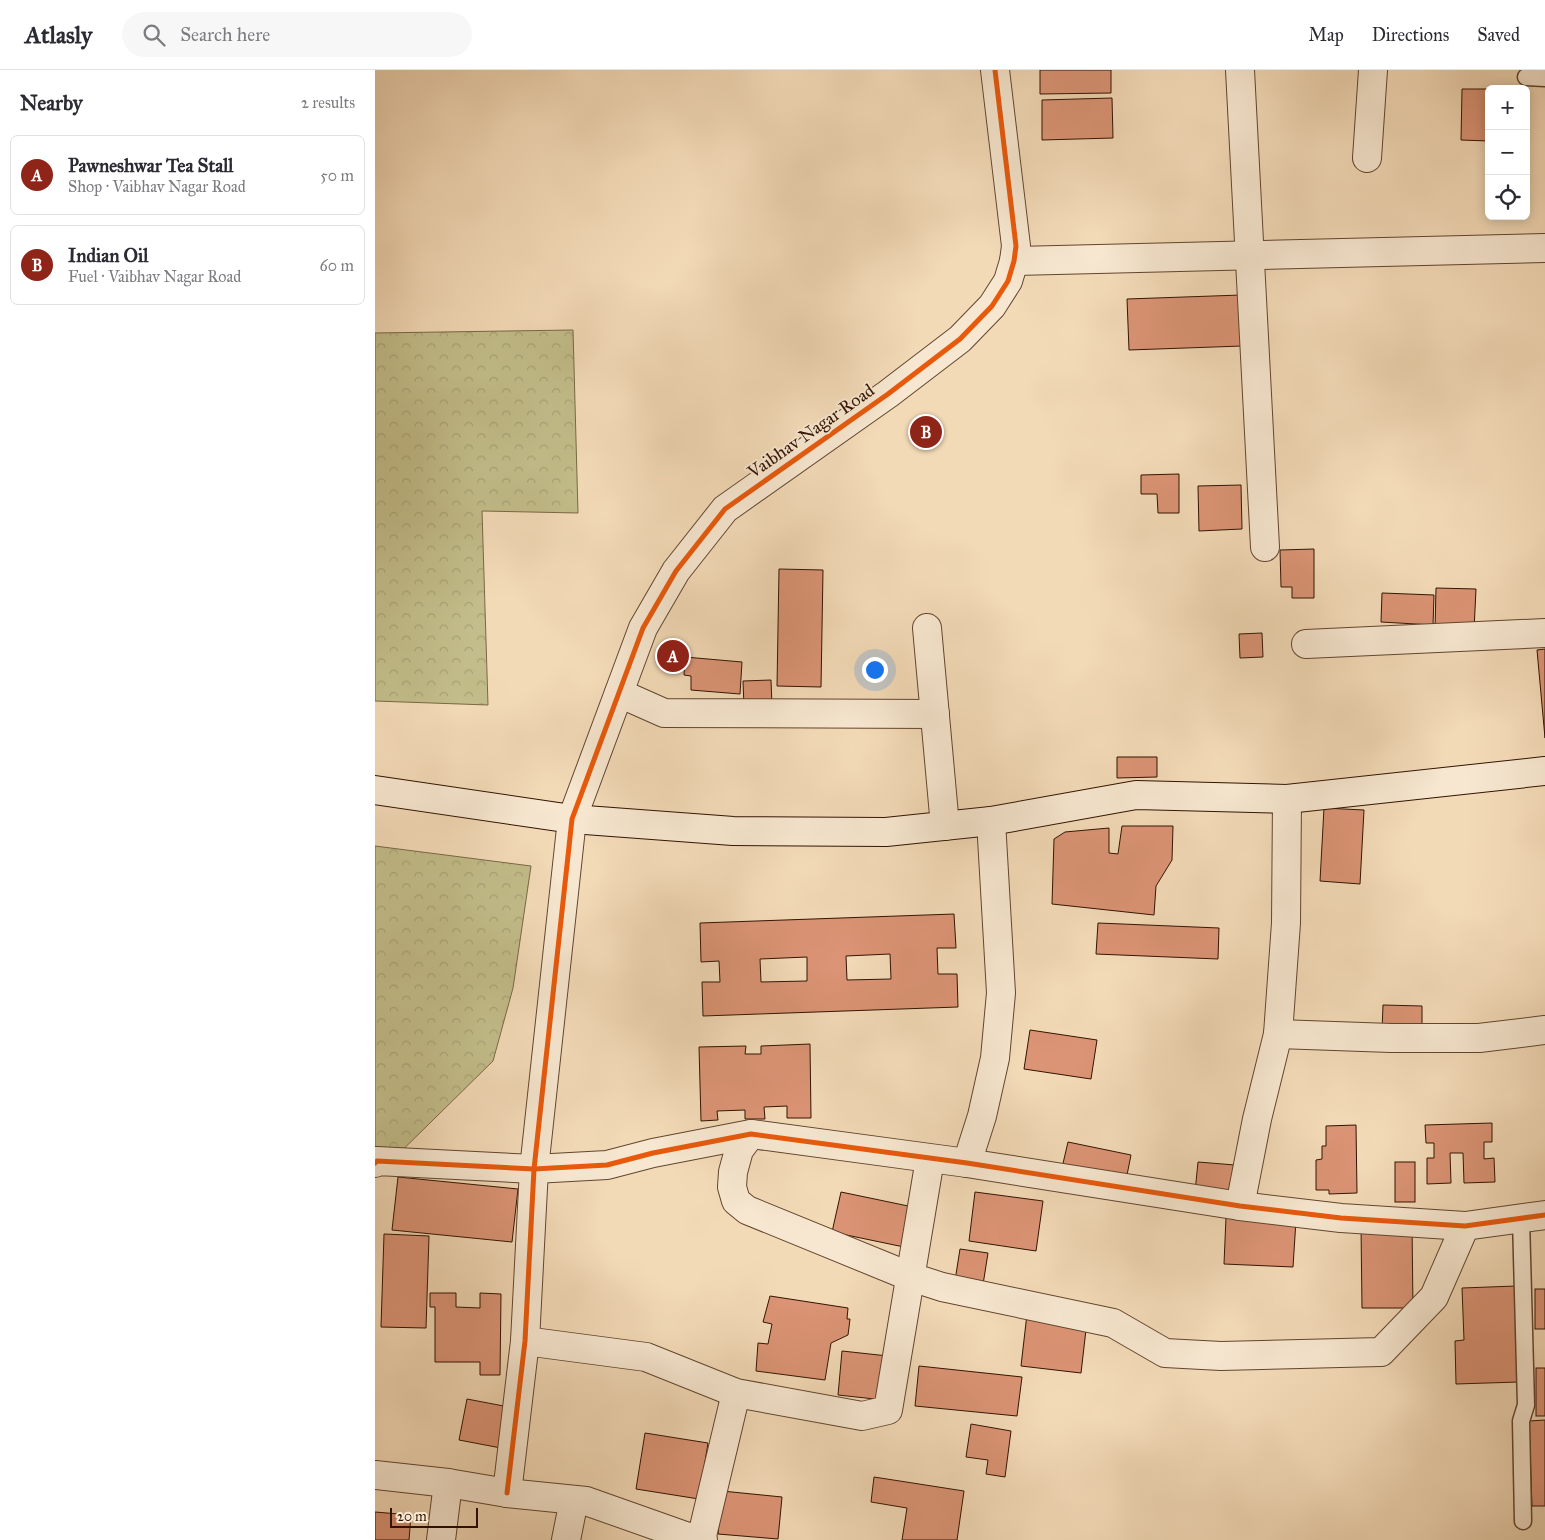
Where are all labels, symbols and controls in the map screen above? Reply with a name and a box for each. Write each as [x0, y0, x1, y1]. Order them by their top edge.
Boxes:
search box [122, 12, 472, 57]
text: Atlasly [25, 20, 92, 50]
icon: search [140, 21, 168, 49]
text: Search here [180, 23, 270, 46]
text: Map [1308, 24, 1344, 46]
text: Directions [1372, 24, 1449, 46]
text: Saved [1477, 24, 1520, 46]
map controls [1485, 85, 1530, 220]
button: + [1485, 85, 1530, 130]
text: Nearby [20, 90, 83, 116]
text: 2 results [301, 93, 355, 112]
button: − [1485, 130, 1530, 175]
text: Pawneshwar Tea Stall [68, 154, 233, 177]
text: A [32, 166, 42, 185]
text: 50 m [320, 166, 354, 185]
button: locate [1485, 175, 1530, 220]
text: Shop · Vaibhav Nagar Road [68, 177, 246, 196]
text: Indian Oil [68, 244, 148, 267]
text: B [32, 256, 42, 275]
text: 60 m [320, 256, 354, 275]
text: Fuel · Vaibhav Nagar Road [68, 267, 241, 286]
street label: Vaibhav Nagar Road [743, 379, 879, 484]
pin: B [910, 413, 942, 451]
pin: A [657, 637, 689, 675]
your location [862, 657, 888, 683]
scale bar [390, 1505, 477, 1528]
text: 20 m [397, 1508, 427, 1525]

